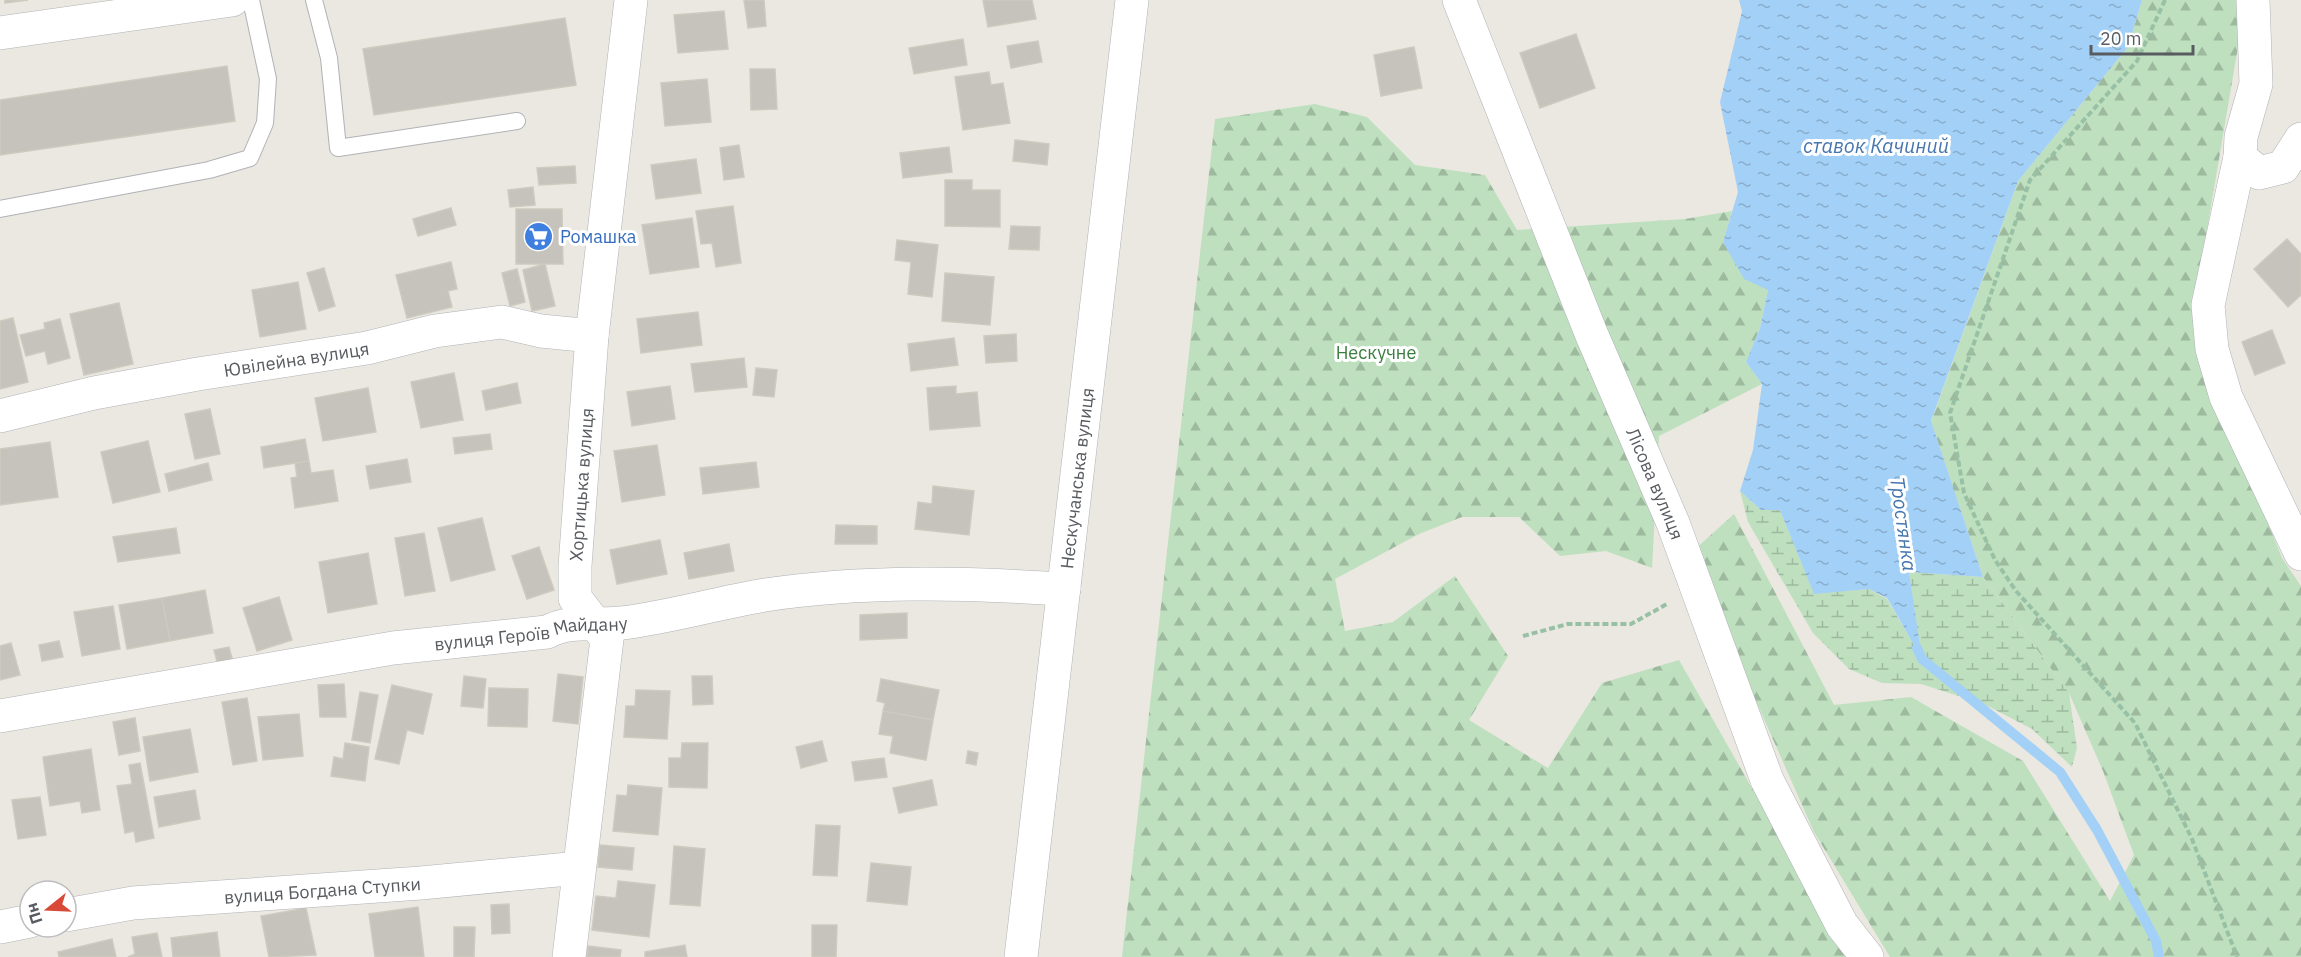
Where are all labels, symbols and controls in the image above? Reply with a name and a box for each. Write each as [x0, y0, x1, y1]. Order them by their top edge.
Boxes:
scale bar [2091, 18, 2193, 56]
text: 20 m [2100, 27, 2142, 50]
water label: ставок Качиний [1803, 132, 1949, 159]
supermarket icon: Ромашка [523, 220, 555, 252]
place label: Ромашка [560, 225, 637, 248]
street label: Ювілейна вулиця [222, 336, 371, 381]
park label: Нескучне [1336, 341, 1416, 364]
street label: Нескучанська вулиця [1055, 386, 1098, 570]
street label: Хортицька вулиця [564, 407, 598, 562]
street label: Лісова вулиця [1622, 424, 1690, 543]
water label: Тростянка [1884, 475, 1924, 573]
street label: вулиця Героїв Майдану [433, 611, 629, 655]
street label: вулиця Богдана Ступки [223, 872, 422, 908]
north arrow [18, 879, 78, 939]
text: Пн [21, 900, 47, 927]

